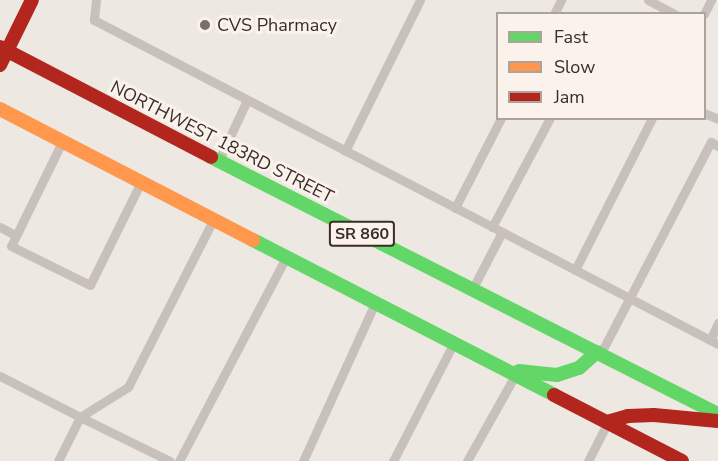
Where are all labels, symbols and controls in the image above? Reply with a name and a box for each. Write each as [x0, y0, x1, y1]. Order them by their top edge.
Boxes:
legend [496, 12, 706, 120]
place label: CVS Pharmacy [217, 14, 337, 36]
marker: CVS Pharmacy [198, 18, 212, 32]
text: Fast [554, 25, 588, 49]
text: Slow [554, 55, 595, 79]
street label: NORTHWEST 183RD STREET [107, 76, 337, 208]
text: Jam [554, 85, 585, 109]
road number: SR 860 [328, 221, 397, 247]

